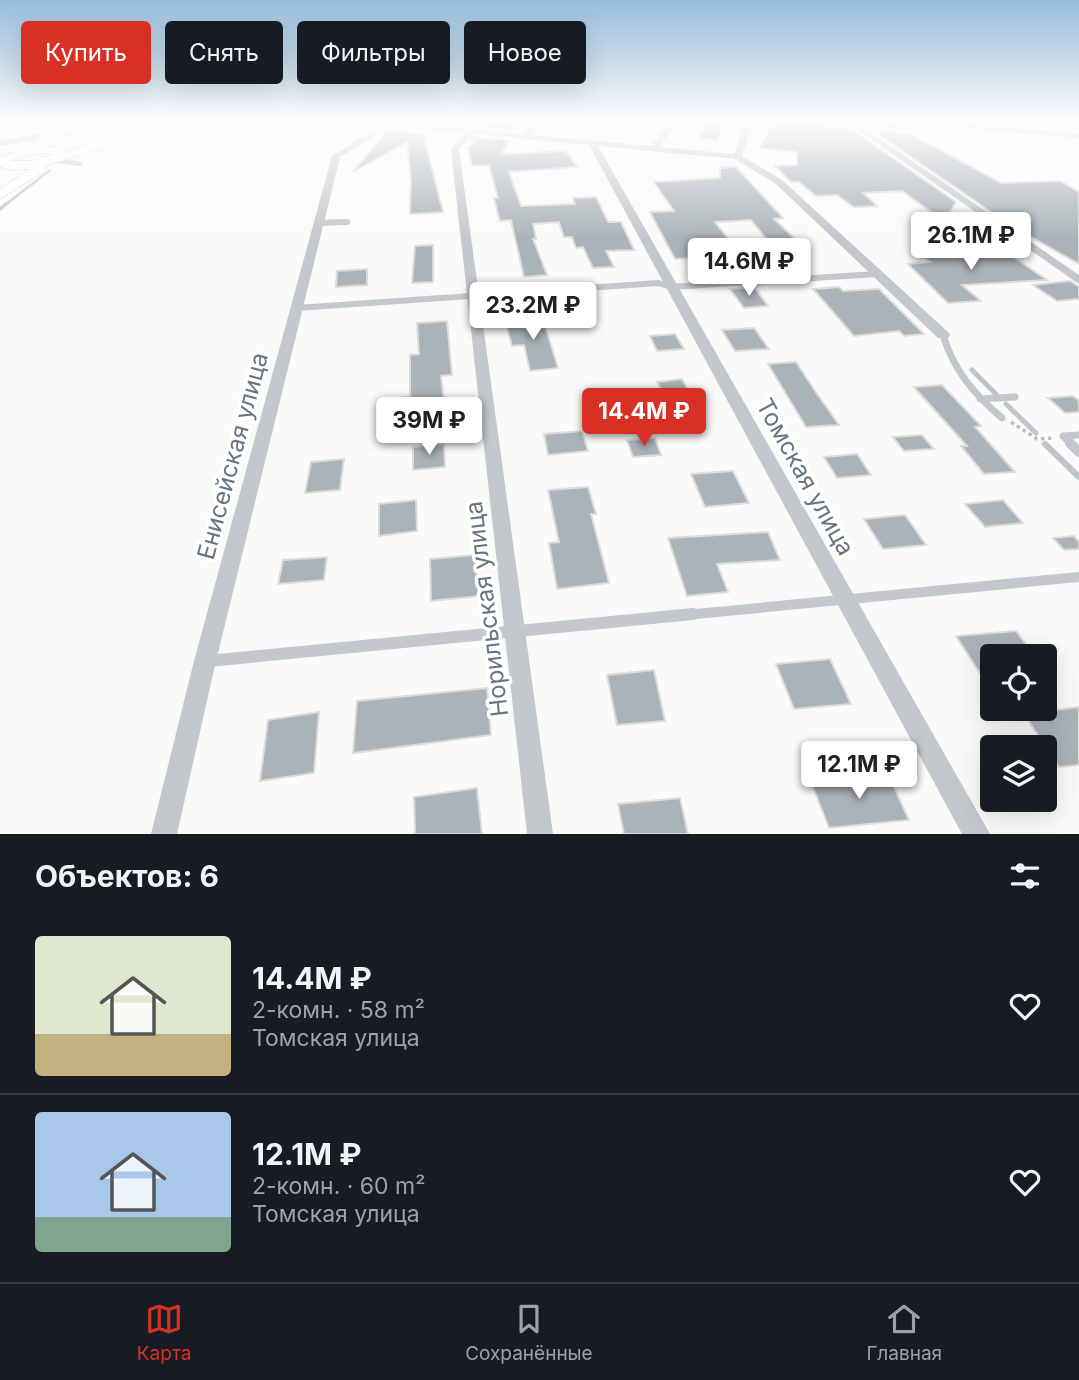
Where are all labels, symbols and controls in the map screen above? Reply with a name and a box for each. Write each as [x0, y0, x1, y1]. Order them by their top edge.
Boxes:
chip: Купить [21, 21, 151, 84]
chip: Снять [165, 21, 283, 84]
chip: Фильтры [297, 21, 450, 84]
chip: Новое [464, 21, 586, 84]
pin: 26.1M ₽ [906, 212, 1036, 272]
text: 26.1M ₽ [927, 221, 1015, 249]
pin: 14.6M ₽ [684, 238, 814, 298]
text: 14.6M ₽ [704, 247, 794, 275]
pin: 23.2M ₽ [468, 282, 598, 342]
text: 23.2M ₽ [486, 291, 580, 319]
street label: Енисейская улица [191, 349, 274, 563]
pin: 14.4M ₽ [579, 388, 709, 448]
street label: Томская улица [750, 393, 861, 560]
text: 14.4M ₽ [598, 397, 690, 425]
pin: 39M ₽ [380, 398, 478, 457]
text: 39M ₽ [392, 406, 466, 434]
street label: Норильская улица [459, 500, 514, 718]
map controls [980, 644, 1057, 812]
button: locate [980, 644, 1057, 721]
button: layers [980, 735, 1057, 812]
pin: 12.1M ₽ [794, 742, 924, 801]
text: 12.1M ₽ [817, 750, 901, 778]
icon: filters [1006, 857, 1044, 895]
text: Объектов: 6 [35, 858, 219, 894]
text: 14.4M ₽ [252, 960, 372, 996]
icon: home [91, 964, 175, 1048]
icon: heart [1006, 987, 1044, 1025]
text: 2-комн. · 58 m² [252, 996, 425, 1024]
text: Томская улица [252, 1024, 420, 1052]
text: 12.1M ₽ [252, 1136, 361, 1172]
icon: home [91, 1140, 175, 1224]
icon: heart [1006, 1163, 1044, 1201]
text: 2-комн. · 60 m² [252, 1172, 425, 1200]
text: Томская улица [252, 1200, 420, 1228]
tab: Карта [137, 1300, 191, 1365]
tab: Сохранённые [465, 1300, 593, 1365]
tab: Главная [866, 1300, 942, 1365]

